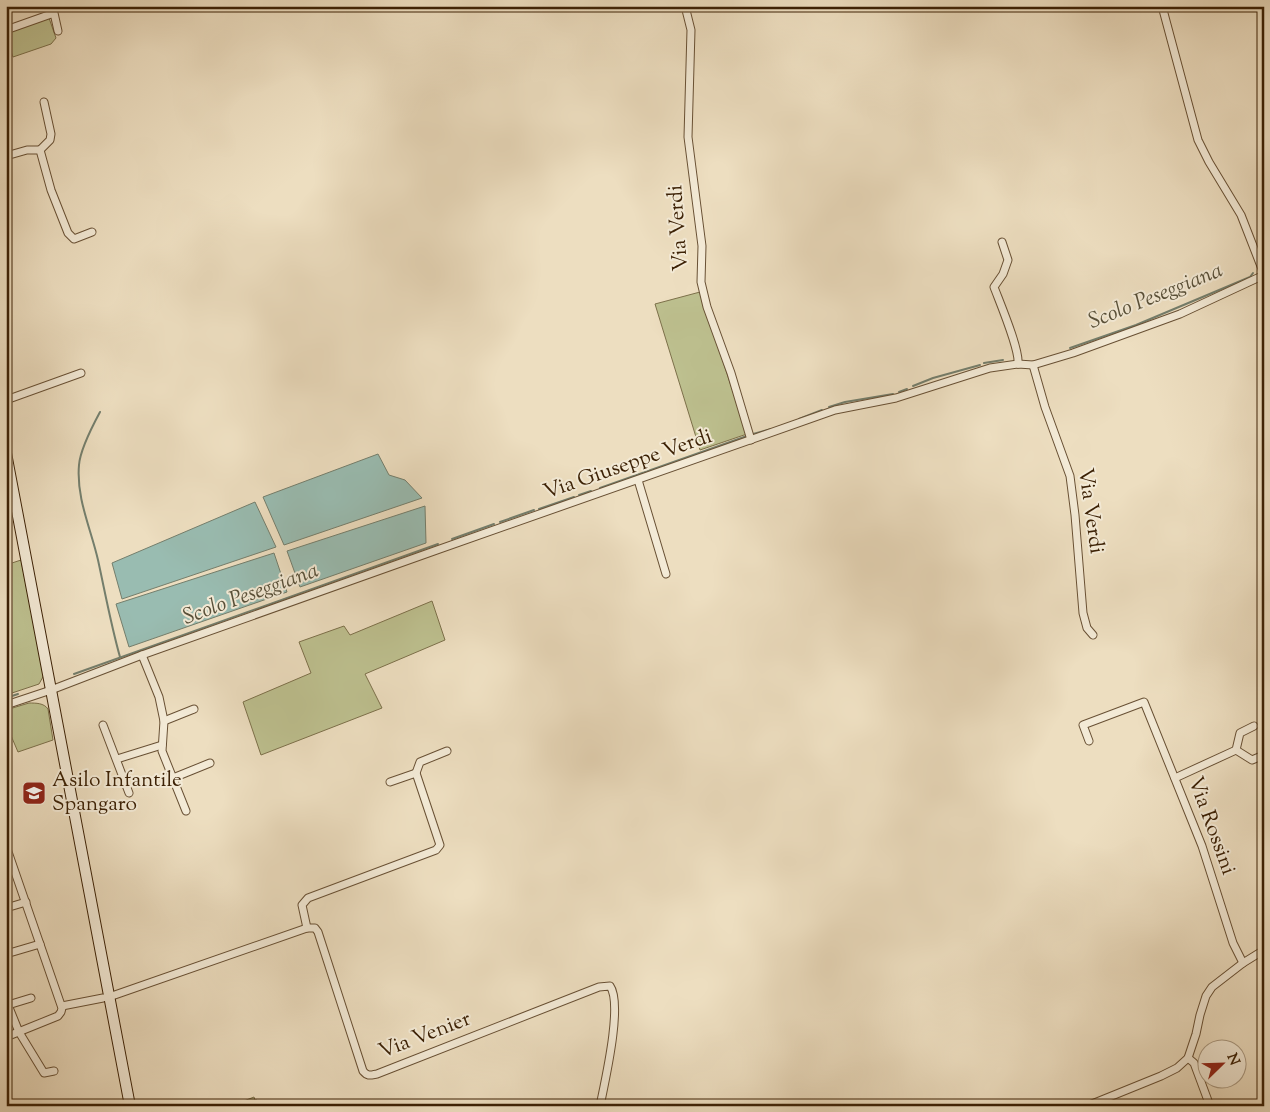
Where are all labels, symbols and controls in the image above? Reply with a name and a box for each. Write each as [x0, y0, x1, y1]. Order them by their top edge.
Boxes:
street label: Via Verdi [661, 184, 697, 272]
water label: Scolo Peseggiana [1084, 255, 1228, 339]
street label: Via Giuseppe Verdi [540, 422, 716, 508]
street label: Via Verdi [1069, 466, 1111, 556]
water label: Scolo Peseggiana [179, 556, 323, 634]
place label: Asilo Infantile Spangaro [52, 766, 182, 820]
street label: Via Rossini [1179, 773, 1243, 879]
school or university icon: Asilo Infantile Spangaro [21, 780, 47, 806]
street label: Via Venier [375, 1005, 476, 1067]
north arrow [1198, 1040, 1248, 1090]
text: N [1221, 1051, 1244, 1069]

